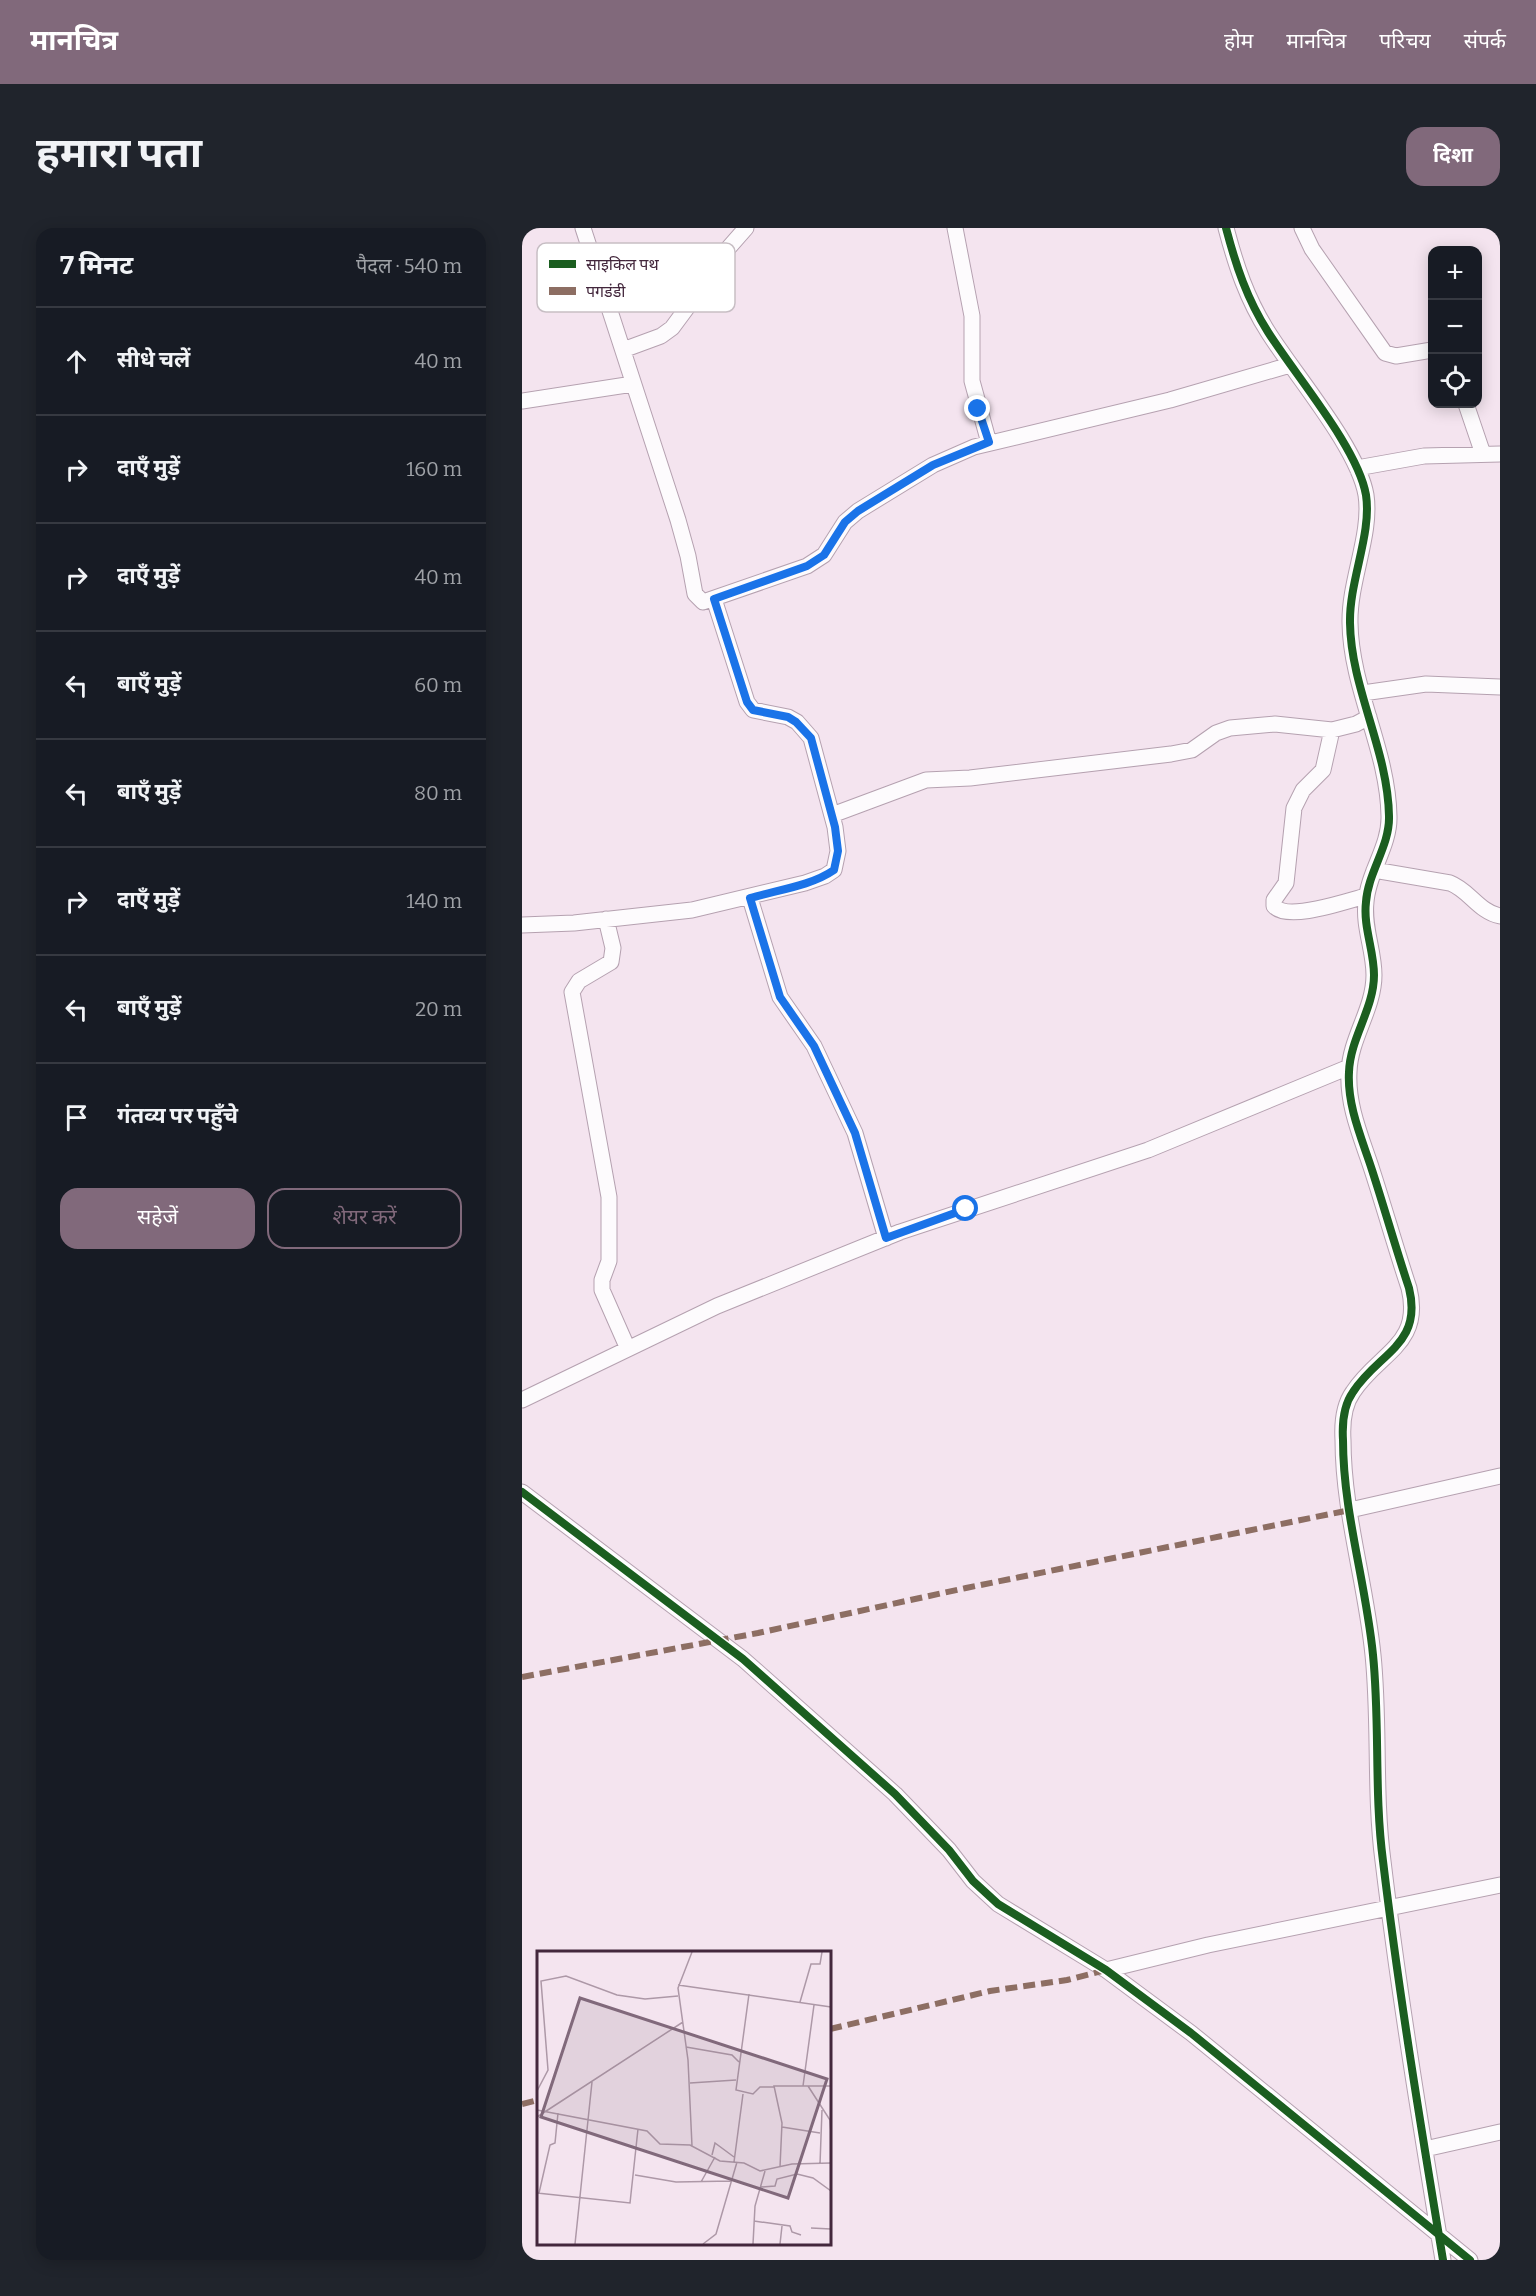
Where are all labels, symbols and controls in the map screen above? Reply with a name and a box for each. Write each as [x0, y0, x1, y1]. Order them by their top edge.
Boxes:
text: मानचित्र [30, 24, 118, 57]
text: होम [1224, 28, 1253, 54]
text: मानचित्र [1286, 28, 1346, 54]
text: परिचय [1379, 28, 1431, 54]
text: संपर्क [1464, 28, 1506, 54]
button: दिशा [1406, 127, 1500, 186]
text: हमारा पता [36, 128, 202, 178]
legend [537, 243, 735, 312]
map controls [1428, 246, 1482, 408]
button: + [1428, 246, 1482, 300]
text: 7 मिनट [60, 250, 133, 281]
text: पैदल · 540 m [356, 254, 462, 278]
text: साइकिल पथ [586, 255, 659, 274]
text: पगडंडी [586, 282, 626, 301]
button: − [1428, 300, 1482, 354]
icon: ahead [60, 345, 93, 378]
text: सीधे चलें [117, 346, 190, 373]
text: 40 m [414, 349, 462, 373]
button: locate [1428, 354, 1482, 408]
route end [964, 395, 990, 421]
icon: right [60, 453, 93, 486]
text: दाएँ मुड़ें [117, 454, 180, 481]
text: 160 m [406, 457, 462, 481]
icon: right [60, 561, 93, 594]
text: दाएँ मुड़ें [117, 562, 180, 589]
text: 40 m [414, 565, 462, 589]
icon: left [60, 669, 93, 702]
text: बाएँ मुड़ें [117, 670, 181, 697]
text: 60 m [414, 673, 462, 697]
icon: left [60, 777, 93, 810]
text: बाएँ मुड़ें [117, 778, 181, 805]
text: 80 m [414, 781, 462, 805]
icon: right [60, 885, 93, 918]
text: दाएँ मुड़ें [117, 886, 180, 913]
text: 140 m [406, 889, 462, 913]
icon: left [60, 993, 93, 1026]
text: बाएँ मुड़ें [117, 994, 181, 1021]
text: 20 m [415, 997, 462, 1021]
icon: arrive [60, 1101, 93, 1134]
text: गंतव्य पर पहुँचे [117, 1102, 238, 1129]
button: सहेजें [60, 1188, 255, 1249]
button: शेयर करें [267, 1188, 462, 1249]
route start [952, 1195, 978, 1221]
inset map [537, 1951, 831, 2245]

